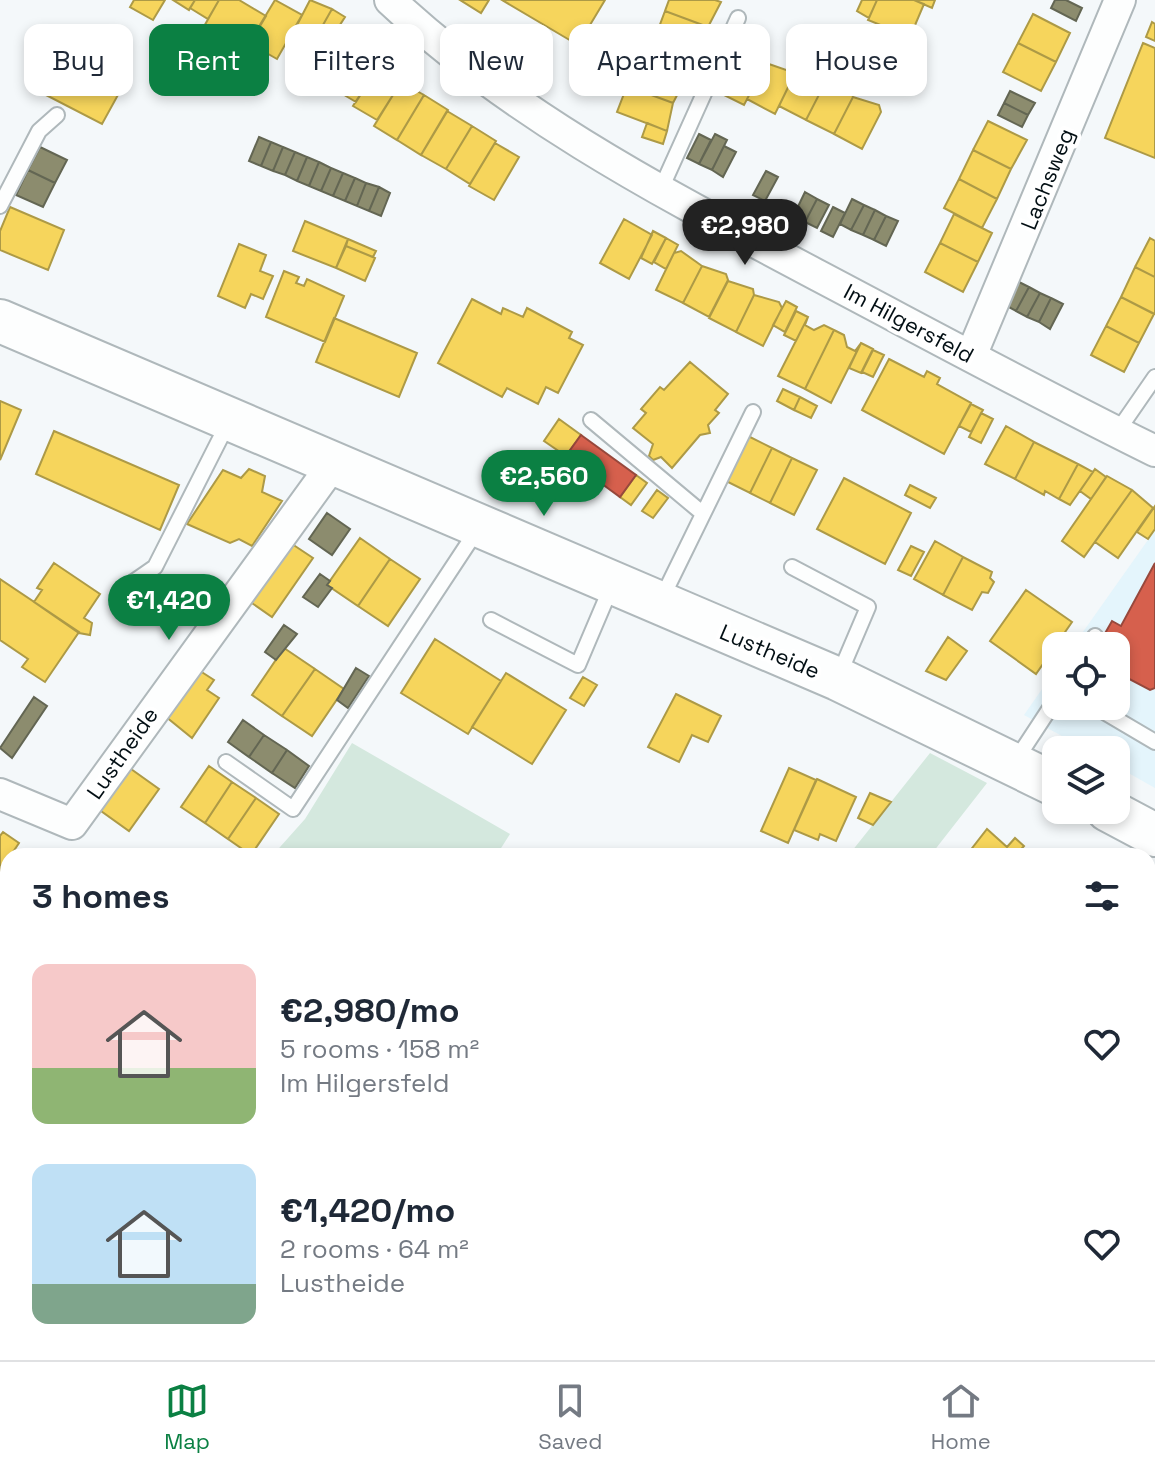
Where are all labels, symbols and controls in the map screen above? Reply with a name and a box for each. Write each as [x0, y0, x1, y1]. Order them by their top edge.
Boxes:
chip: Buy [24, 24, 133, 96]
chip: Rent [149, 24, 269, 96]
chip: Filters [285, 24, 424, 96]
chip: New [440, 24, 553, 96]
chip: Apartment [569, 24, 770, 96]
chip: House [786, 24, 927, 96]
street label: Lachsweg [1014, 124, 1080, 234]
pin: €2,980 [680, 199, 810, 267]
text: €2,980 [700, 208, 790, 242]
street label: Im Hilgersfeld [839, 277, 979, 369]
pin: €2,560 [479, 450, 609, 518]
text: €2,560 [499, 459, 589, 493]
pin: €1,420 [104, 574, 234, 642]
text: €1,420 [126, 583, 212, 617]
street label: Lustheide [716, 617, 824, 685]
map controls [1042, 632, 1130, 824]
button: locate [1042, 632, 1130, 720]
street label: Lustheide [80, 702, 164, 804]
button: layers [1042, 736, 1130, 824]
icon: filters [1080, 874, 1124, 918]
text: 3 homes [32, 875, 170, 918]
text: €2,980/mo [280, 989, 460, 1032]
icon: home [96, 996, 192, 1092]
icon: heart [1080, 1022, 1124, 1066]
text: 5 rooms · 158 m² [280, 1032, 479, 1066]
text: Im Hilgersfeld [280, 1066, 450, 1100]
text: €1,420/mo [280, 1189, 455, 1232]
icon: home [96, 1196, 192, 1292]
icon: heart [1080, 1222, 1124, 1266]
text: 2 rooms · 64 m² [280, 1232, 469, 1266]
text: Lustheide [280, 1266, 405, 1300]
tab: Map [164, 1379, 210, 1455]
tab: Saved [538, 1379, 603, 1455]
tab: Home [931, 1379, 991, 1455]

